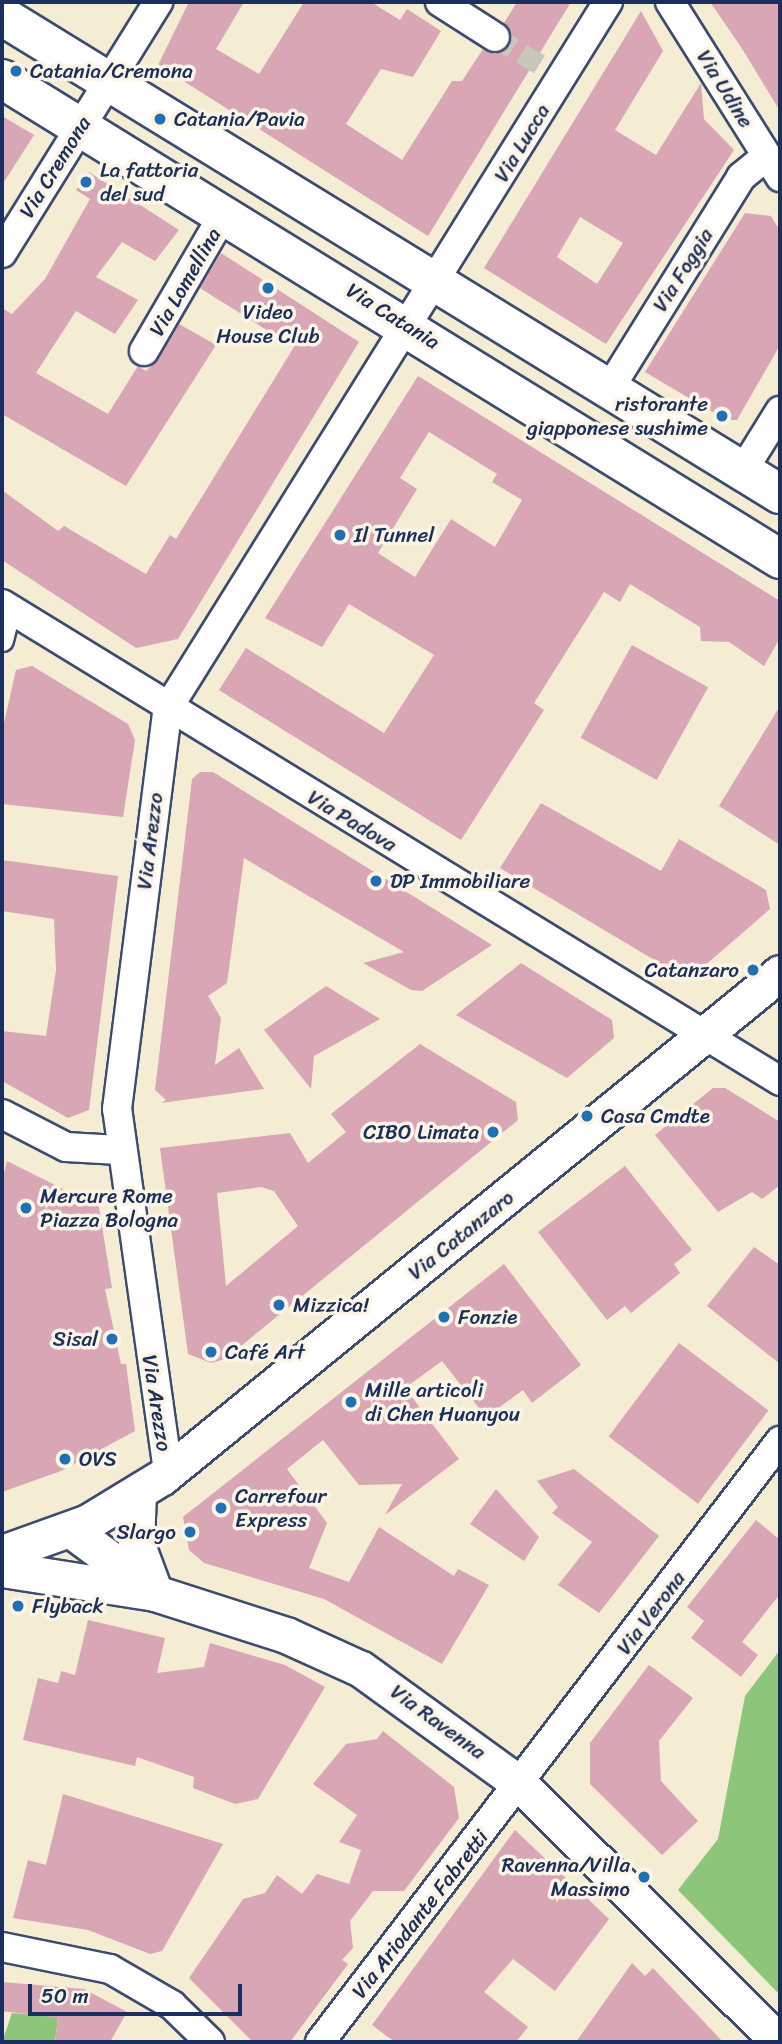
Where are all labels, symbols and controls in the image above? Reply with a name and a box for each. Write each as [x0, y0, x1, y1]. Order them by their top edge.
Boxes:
street label: Via Udine [691, 45, 759, 133]
place label: Catania/Cremona [30, 58, 193, 84]
marker: Catania/Cremona [8, 63, 24, 79]
street label: Via Lucca [489, 99, 555, 187]
place label: Catania/Pavia [174, 106, 305, 132]
street label: Via Cremona [14, 111, 96, 223]
marker: Catania/Pavia [152, 111, 168, 127]
place label: La fattoria del sud [100, 157, 199, 207]
marker: La fattoria del sud [78, 174, 94, 190]
street label: Via Lomellina [144, 223, 226, 341]
street label: Via Foggia [647, 223, 719, 317]
street label: Via Catania [342, 277, 444, 355]
marker: Video House Club [260, 280, 276, 296]
place label: Video House Club [216, 299, 320, 349]
place label: ristorante giapponese sushime [527, 391, 708, 441]
marker: ristorante giapponese sushime [714, 408, 730, 424]
place label: Il Tunnel [354, 522, 434, 548]
marker: Il Tunnel [332, 527, 348, 543]
street label: Via Padova [303, 785, 401, 857]
street label: Via Arezzo [132, 791, 168, 891]
place label: DP Immobiliare [390, 868, 530, 894]
marker: DP Immobiliare [368, 873, 384, 889]
place label: Catanzaro [645, 957, 739, 983]
marker: Catanzaro [745, 962, 761, 978]
place label: Casa Cmdte [601, 1103, 710, 1129]
marker: Casa Cmdte [579, 1108, 595, 1124]
place label: CIBO Limata [363, 1119, 479, 1145]
marker: CIBO Limata [485, 1124, 501, 1140]
place label: Mercure Rome Piazza Bologna [40, 1183, 178, 1233]
street label: Via Catanzaro [403, 1185, 519, 1285]
marker: Mercure Rome Piazza Bologna [18, 1200, 34, 1216]
place label: Mizzica! [293, 1292, 368, 1318]
marker: Mizzica! [271, 1297, 287, 1313]
place label: Fonzie [458, 1304, 517, 1330]
marker: Fonzie [436, 1309, 452, 1325]
place label: Sisal [53, 1326, 98, 1352]
marker: Sisal [104, 1331, 120, 1347]
place label: Café Art [225, 1339, 306, 1365]
marker: Café Art [203, 1344, 219, 1360]
street label: Via Arezzo [137, 1353, 177, 1453]
place label: Mille articoli di Chen Huanyou [365, 1377, 520, 1427]
marker: Mille articoli di Chen Huanyou [343, 1394, 359, 1410]
place label: OVS [79, 1446, 117, 1472]
marker: OVS [57, 1451, 73, 1467]
place label: Carrefour Express [235, 1483, 326, 1533]
marker: Carrefour Express [213, 1500, 229, 1516]
place label: Slargo [116, 1519, 176, 1545]
marker: Slargo [182, 1524, 198, 1540]
street label: Via Verona [612, 1567, 690, 1659]
place label: Flyback [32, 1593, 104, 1619]
marker: Flyback [10, 1598, 26, 1614]
street label: Via Ravenna [386, 1679, 490, 1765]
street label: Via Ariodante Fabretti [346, 1824, 494, 2004]
place label: Ravenna/Villa Massimo [502, 1852, 630, 1902]
marker: Ravenna/Villa Massimo [636, 1869, 652, 1885]
scale bar [32, 1970, 245, 2014]
text: 50 m [41, 1977, 89, 2015]

